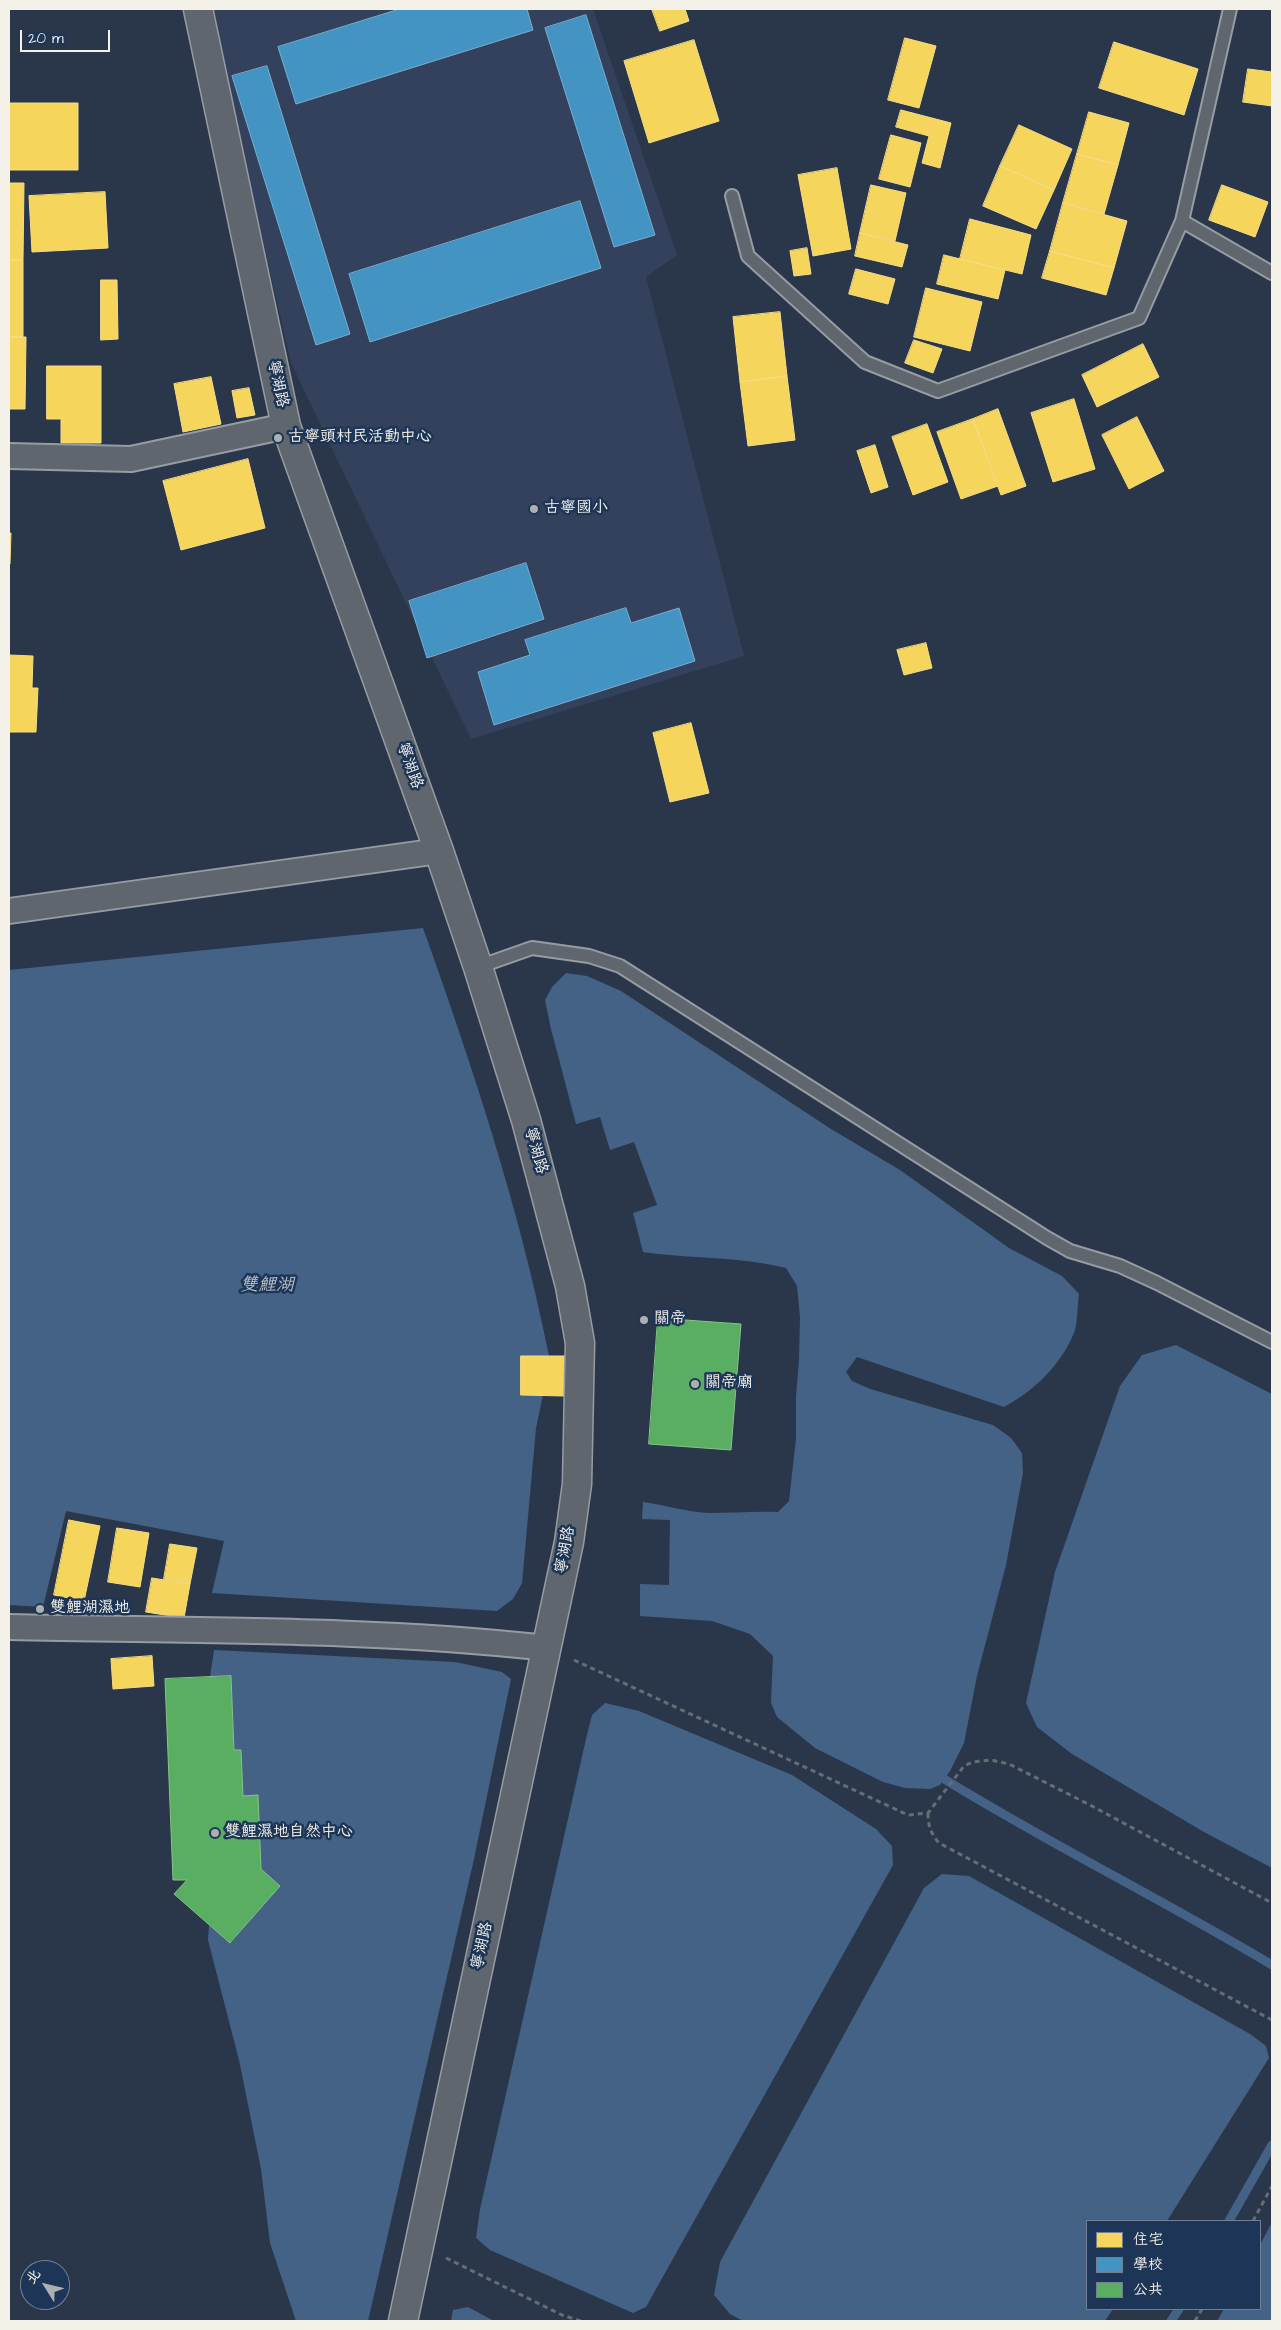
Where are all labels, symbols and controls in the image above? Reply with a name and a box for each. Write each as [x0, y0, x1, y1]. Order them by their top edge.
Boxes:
scale bar [22, 20, 112, 52]
text: 20 m [28, 28, 64, 49]
street label: 寧湖路 [263, 359, 291, 409]
place label: 古寧頭村民活動中心 [288, 428, 432, 448]
marker: 古寧頭村民活動中心 [272, 432, 284, 444]
place label: 古寧國小 [544, 499, 608, 519]
marker: 古寧國小 [528, 503, 540, 515]
street label: 寧湖路 [392, 740, 426, 792]
street label: 寧湖路 [519, 1125, 551, 1177]
water label: 雙鯉湖 [240, 1275, 294, 1297]
place label: 關帝 [654, 1310, 686, 1330]
marker: 關帝 [638, 1314, 650, 1326]
place label: 關帝廟 [705, 1374, 753, 1394]
marker: 關帝廟 [689, 1378, 701, 1390]
street label: 寧湖路 [552, 1525, 580, 1575]
place label: 雙鯉湖濕地 [50, 1599, 130, 1619]
marker: 雙鯉湖濕地 [34, 1603, 46, 1615]
place label: 雙鯉濕地自然中心 [225, 1823, 353, 1843]
marker: 雙鯉濕地自然中心 [209, 1827, 221, 1839]
street label: 寧湖路 [469, 1921, 497, 1971]
legend [1086, 2220, 1261, 2310]
text: 住宅 [1133, 2229, 1163, 2250]
text: 學校 [1133, 2254, 1163, 2275]
north arrow [20, 2260, 70, 2310]
text: 北 [21, 2265, 46, 2288]
text: 公共 [1133, 2279, 1163, 2300]

